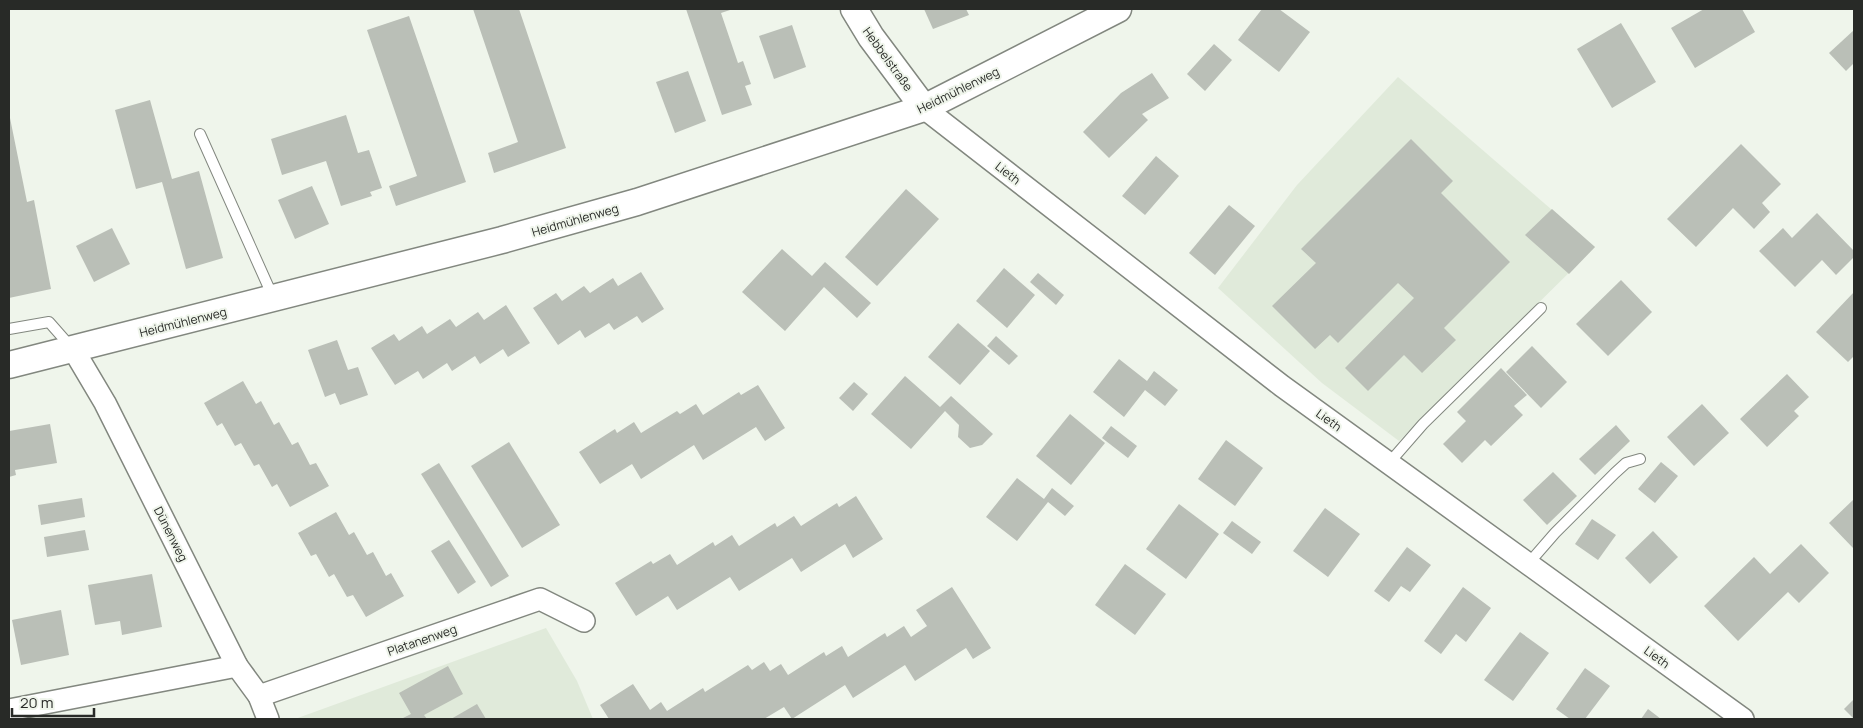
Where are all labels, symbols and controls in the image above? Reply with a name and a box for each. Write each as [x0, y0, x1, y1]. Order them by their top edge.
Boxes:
street label: Hebbelstraße [859, 24, 917, 94]
street label: Heidmühlenweg [914, 63, 1002, 117]
street label: Lieth [992, 158, 1024, 188]
street label: Heidmühlenweg [530, 200, 620, 240]
street label: Heidmühlenweg [138, 303, 228, 341]
street label: Lieth [1313, 405, 1345, 435]
street label: Dünenweg [150, 504, 192, 564]
street label: Platanenweg [385, 620, 459, 660]
street label: Lieth [1641, 642, 1673, 672]
scale bar [12, 686, 95, 718]
text: 20 m [20, 692, 53, 713]

